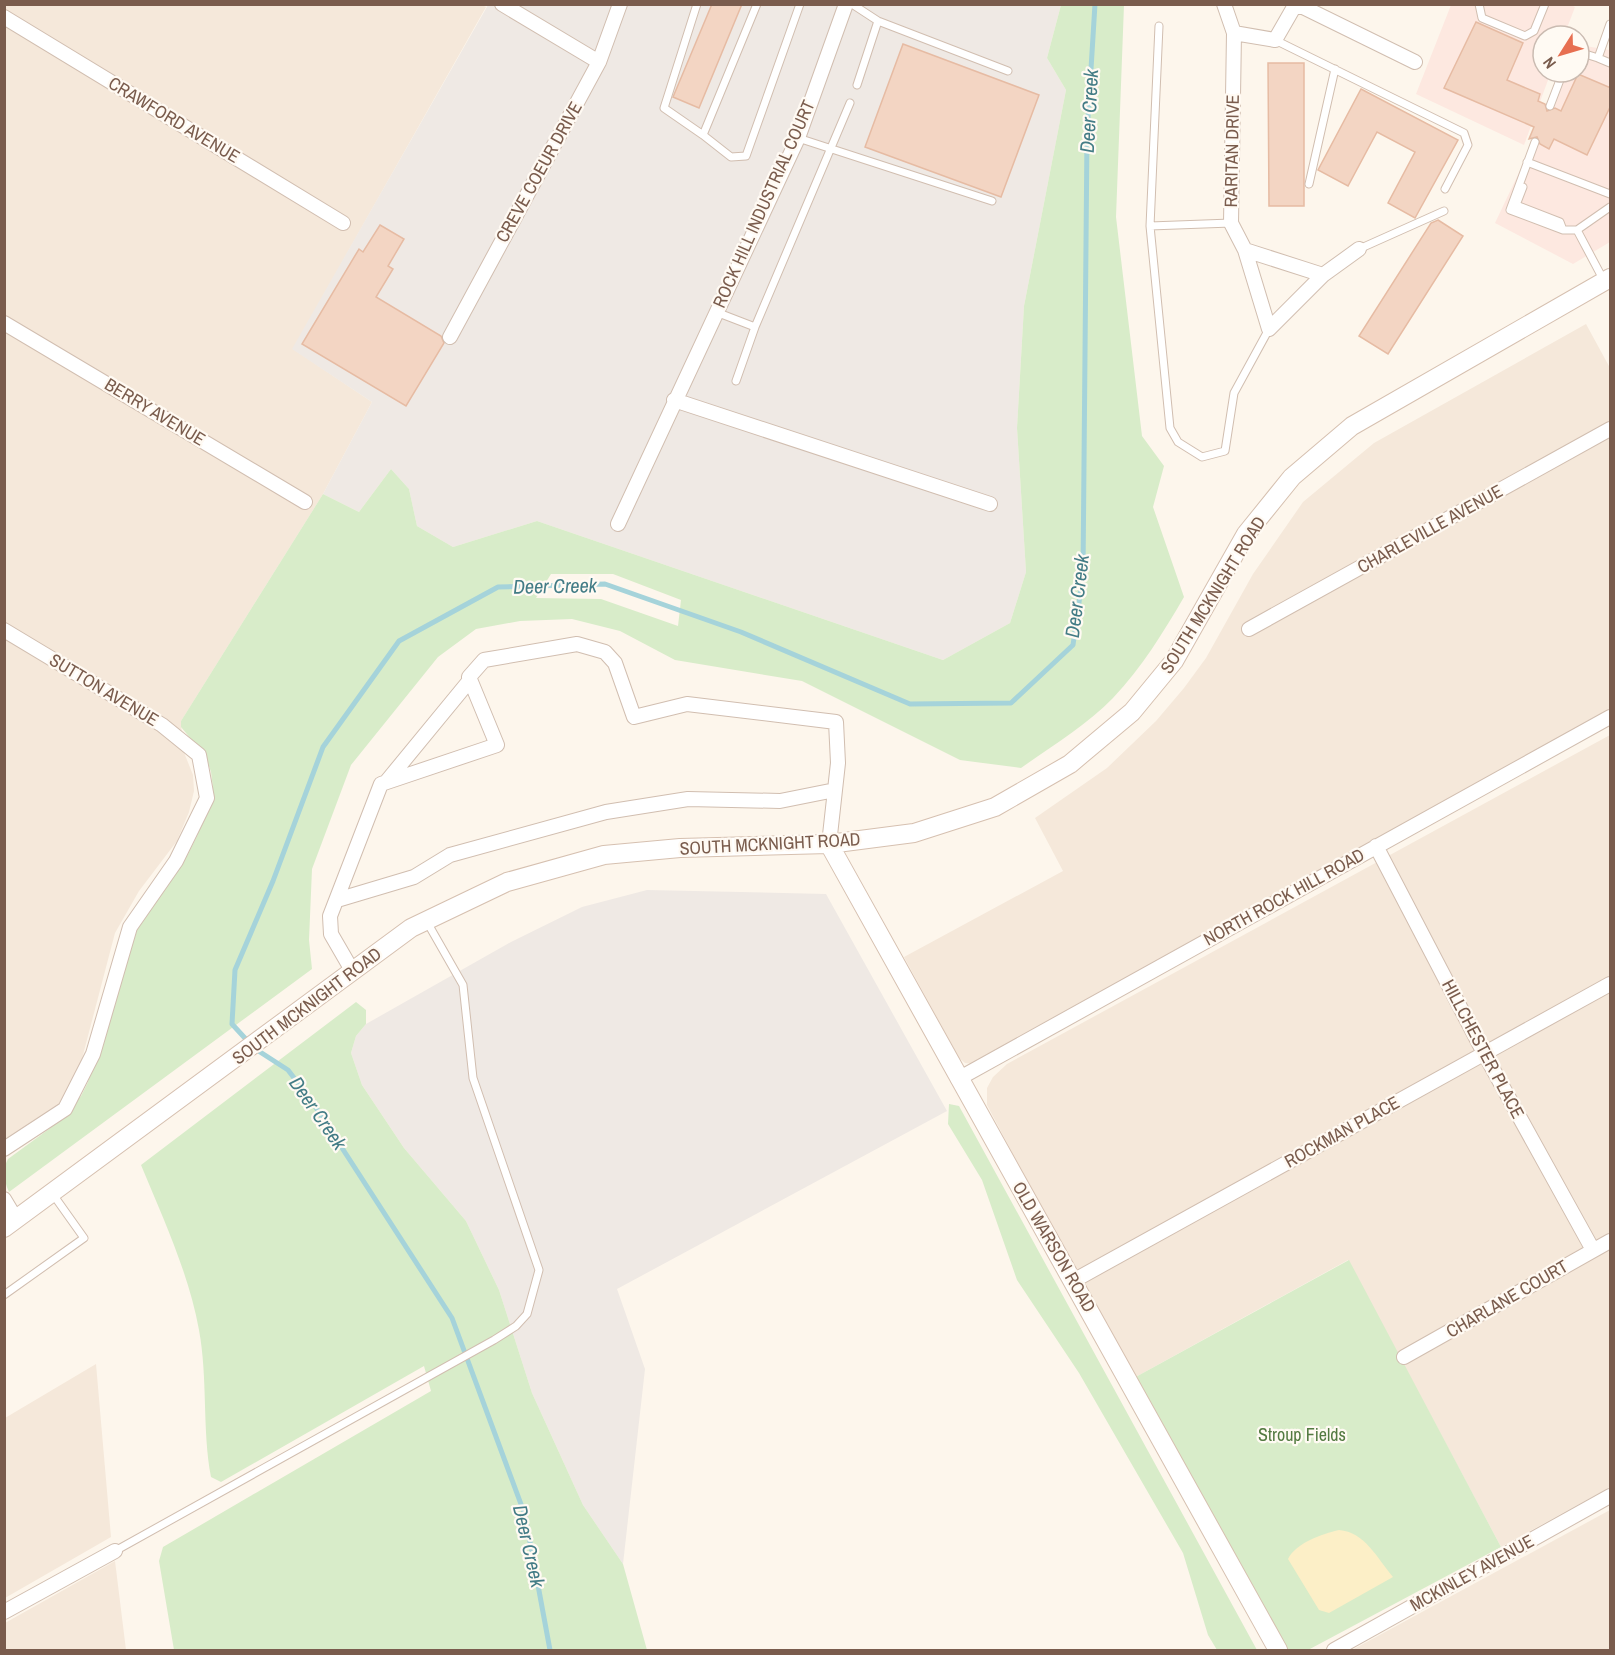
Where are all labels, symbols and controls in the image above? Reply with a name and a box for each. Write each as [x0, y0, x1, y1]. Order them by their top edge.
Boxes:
north arrow [1531, 24, 1591, 84]
text: N [1537, 53, 1561, 73]
water label: Deer Creek [1073, 68, 1104, 154]
street label: CRAWFORD AVENUE [104, 70, 245, 169]
street label: RARITAN DRIVE [1218, 94, 1245, 208]
street label: ROCK HILL INDUSTRIAL COURT [706, 96, 821, 312]
street label: CREVE COEUR DRIVE [489, 97, 588, 247]
street label: BERRY AVENUE [100, 372, 210, 451]
street label: CHARLEVILLE AVENUE [1352, 478, 1507, 579]
street label: SOUTH MCKNIGHT ROAD [1154, 511, 1271, 678]
water label: Deer Creek [1058, 552, 1095, 639]
water label: Deer Creek [513, 571, 598, 600]
street label: SUTTON AVENUE [45, 647, 164, 732]
street label: SOUTH MCKNIGHT ROAD [679, 826, 861, 861]
street label: NORTH ROCK HILL ROAD [1199, 842, 1369, 951]
street label: SOUTH MCKNIGHT ROAD [227, 941, 386, 1070]
street label: HILLCHESTER PLACE [1436, 975, 1531, 1123]
water label: Deer Creek [283, 1071, 354, 1155]
street label: ROCKMAN PLACE [1280, 1090, 1404, 1174]
street label: OLD WARSON ROAD [1007, 1177, 1102, 1317]
street label: CHARLANE COURT [1441, 1254, 1572, 1344]
park label: Stroup Fields [1258, 1422, 1346, 1447]
water label: Deer Creek [507, 1502, 552, 1591]
street label: MCKINLEY AVENUE [1405, 1528, 1538, 1617]

